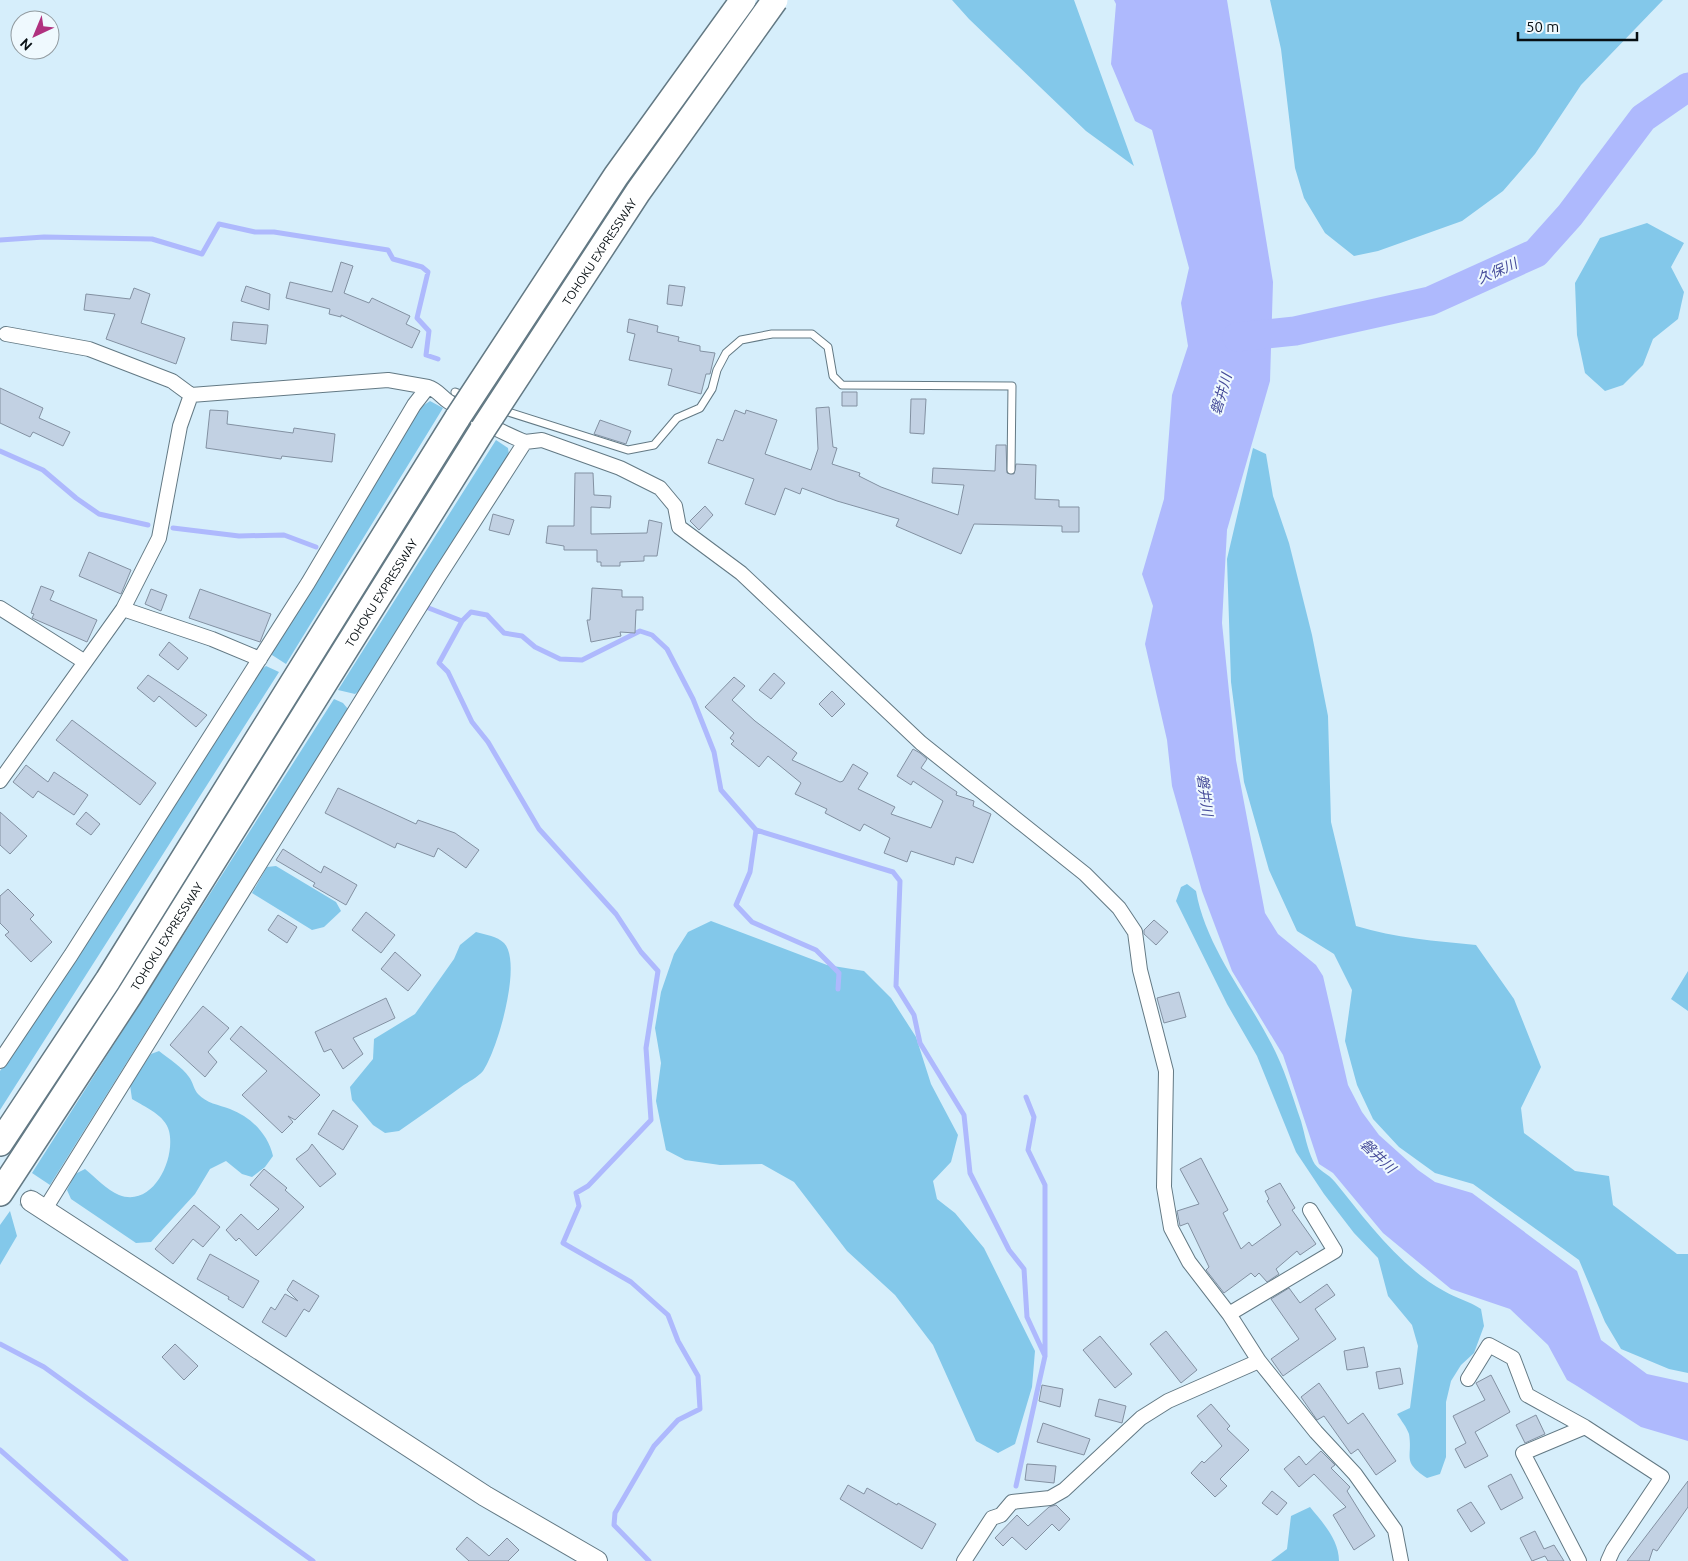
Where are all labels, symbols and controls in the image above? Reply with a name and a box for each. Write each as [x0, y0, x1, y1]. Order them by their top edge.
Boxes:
north arrow [10, 10, 60, 60]
scale bar [1518, 10, 1637, 42]
text: 50 m [1526, 18, 1559, 35]
text: N [17, 35, 35, 54]
street label: TOHOKU EXPRESSWAY [559, 196, 639, 307]
water label: 久保川 [1475, 254, 1521, 287]
water label: 磐井川 [1208, 370, 1235, 416]
street label: TOHOKU EXPRESSWAY [342, 536, 419, 649]
water label: 磐井川 [1194, 773, 1216, 819]
street label: TOHOKU EXPRESSWAY [128, 880, 205, 993]
water label: 磐井川 [1357, 1136, 1400, 1178]

